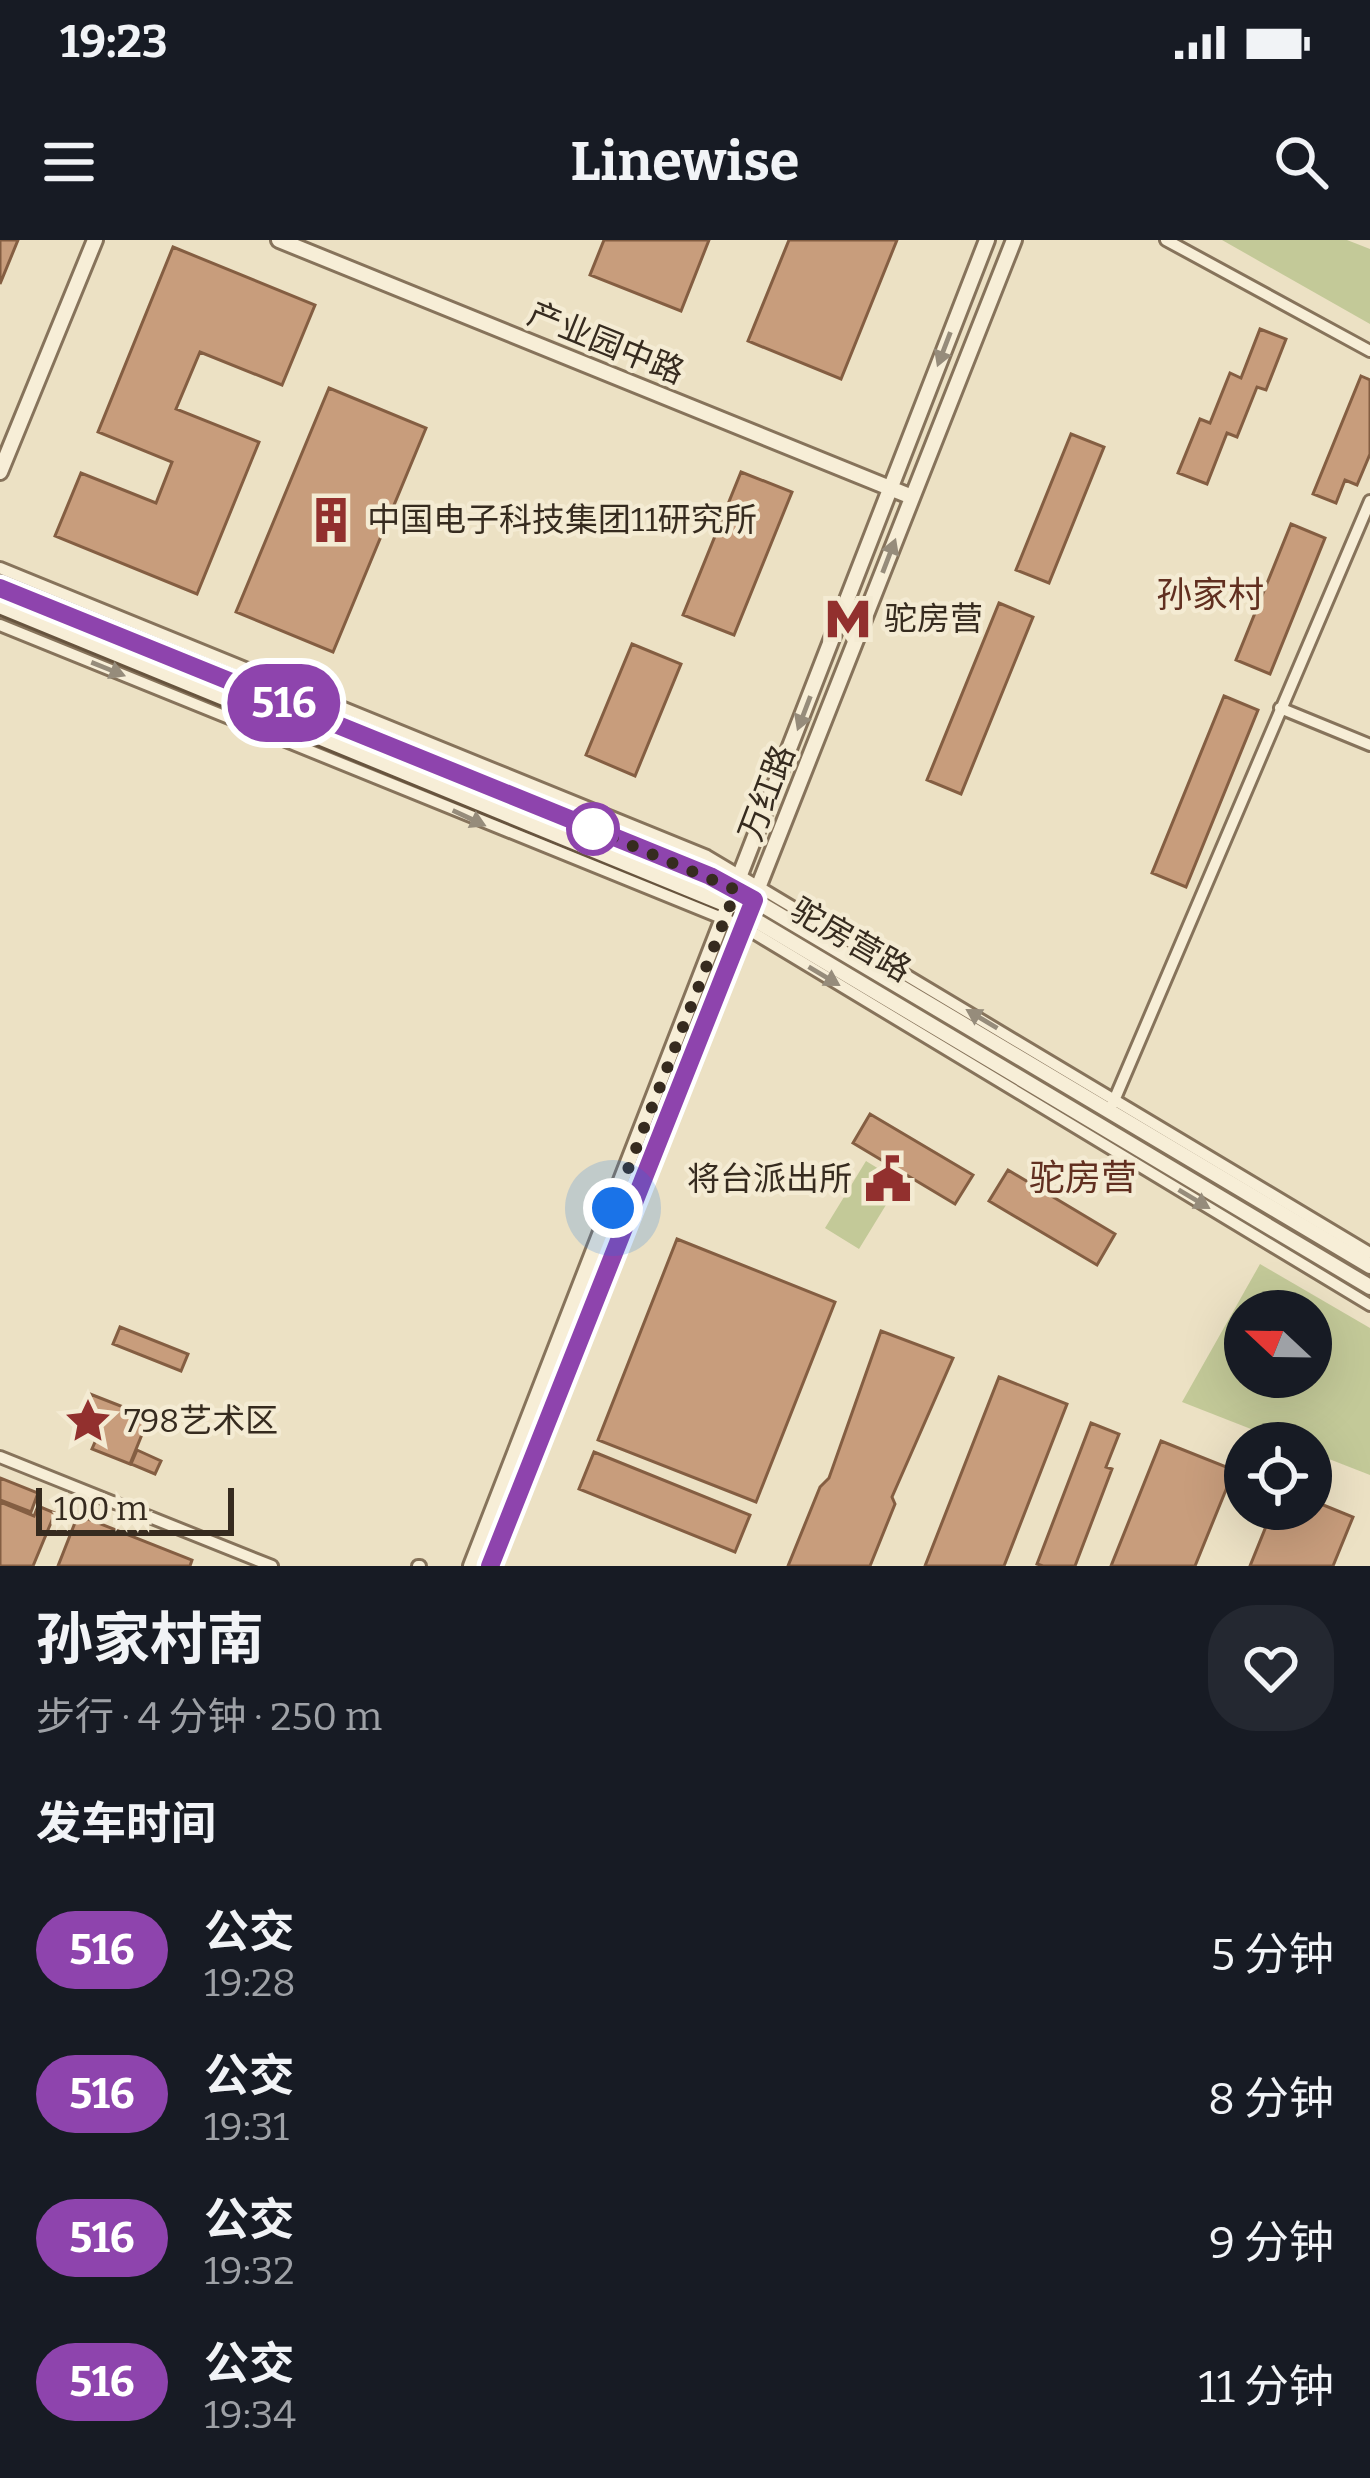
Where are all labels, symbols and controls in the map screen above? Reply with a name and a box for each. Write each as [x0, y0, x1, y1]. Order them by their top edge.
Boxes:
text: 19:23 [60, 15, 168, 69]
icon: menu [36, 129, 102, 195]
icon: search [1268, 129, 1334, 195]
text: Linewise [571, 130, 799, 194]
street label: 产业园中路 [522, 294, 690, 392]
one-way arrow [934, 332, 953, 368]
building icon: 中国电子科技集团11研究所 [306, 495, 356, 545]
place label: 中国电子科技集团11研究所 [367, 500, 757, 540]
one-way arrow [880, 538, 899, 574]
district label: 孙家村 [1156, 573, 1264, 617]
metro station icon: 驼房营 [823, 594, 873, 644]
place label: 驼房营 [884, 599, 983, 639]
one-way arrow [91, 660, 127, 679]
line badge: 516 [215, 664, 353, 742]
text: 516 [251, 678, 317, 728]
one-way arrow [793, 695, 812, 731]
street label: 万红路 [731, 740, 803, 846]
unlabelled marker [568, 804, 618, 854]
one-way arrow [452, 808, 487, 828]
street label: 驼房营路 [784, 890, 918, 990]
one-way arrow [807, 965, 841, 986]
one-way arrow [965, 1009, 999, 1030]
public building icon: 将台派出所 [863, 1154, 913, 1204]
district label: 驼房营 [1029, 1156, 1137, 1200]
place label: 将台派出所 [687, 1159, 852, 1199]
your location [583, 1178, 643, 1238]
one-way arrow [1177, 1188, 1211, 1209]
north arrow [1224, 1290, 1332, 1398]
map controls [1224, 1290, 1332, 1530]
place icon: 798艺术区 [63, 1396, 113, 1446]
place label: 798艺术区 [124, 1401, 278, 1441]
button: locate [1224, 1422, 1332, 1530]
scale bar [36, 1482, 234, 1535]
text: 100 m [54, 1489, 148, 1529]
button: heart [1208, 1605, 1334, 1731]
text: 孙家村南 [36, 1606, 264, 1674]
text: 步行 · 4 分钟 · 250 m [36, 1694, 382, 1740]
text: 发车时间 [36, 1797, 216, 1851]
text: 公交 [204, 1905, 294, 1959]
text: 516 [69, 1925, 135, 1975]
text: 5 分钟 [1211, 1928, 1334, 1982]
text: 19:28 [204, 1960, 296, 2006]
text: 公交 [204, 2049, 294, 2103]
text: 516 [69, 2069, 135, 2119]
text: 8 分钟 [1208, 2072, 1334, 2126]
text: 19:31 [204, 2104, 289, 2150]
text: 公交 [204, 2193, 294, 2247]
text: 516 [69, 2213, 135, 2263]
text: 9 分钟 [1209, 2216, 1334, 2270]
text: 19:32 [204, 2248, 294, 2294]
text: 公交 [204, 2337, 294, 2391]
text: 516 [69, 2357, 135, 2407]
text: 11 分钟 [1198, 2360, 1334, 2414]
text: 19:34 [204, 2392, 296, 2438]

